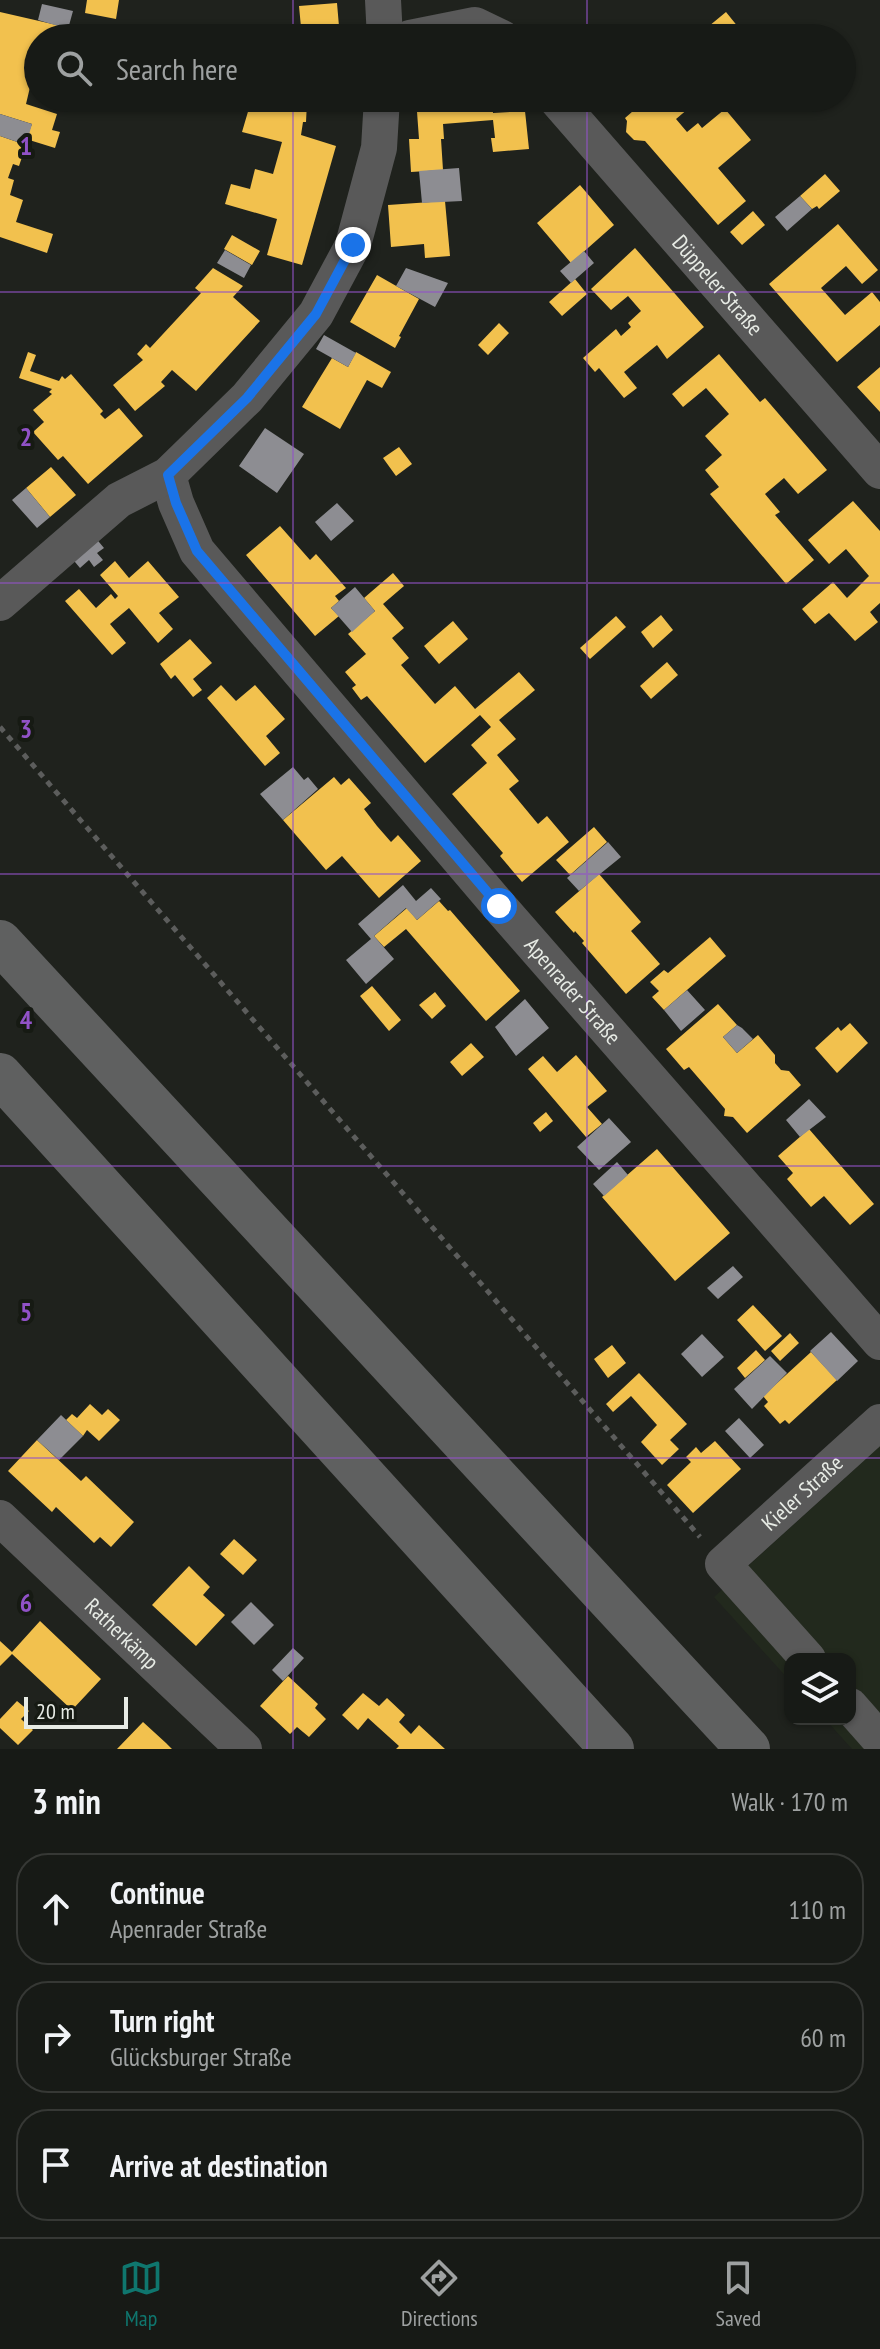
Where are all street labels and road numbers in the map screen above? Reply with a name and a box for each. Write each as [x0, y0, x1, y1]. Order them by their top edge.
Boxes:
street label: Düppeler Straße [666, 229, 769, 341]
street label: Apenrader Straße [519, 931, 627, 1050]
street label: Kieler Straße [756, 1449, 848, 1536]
street label: Ratherkämp [79, 1592, 165, 1675]

